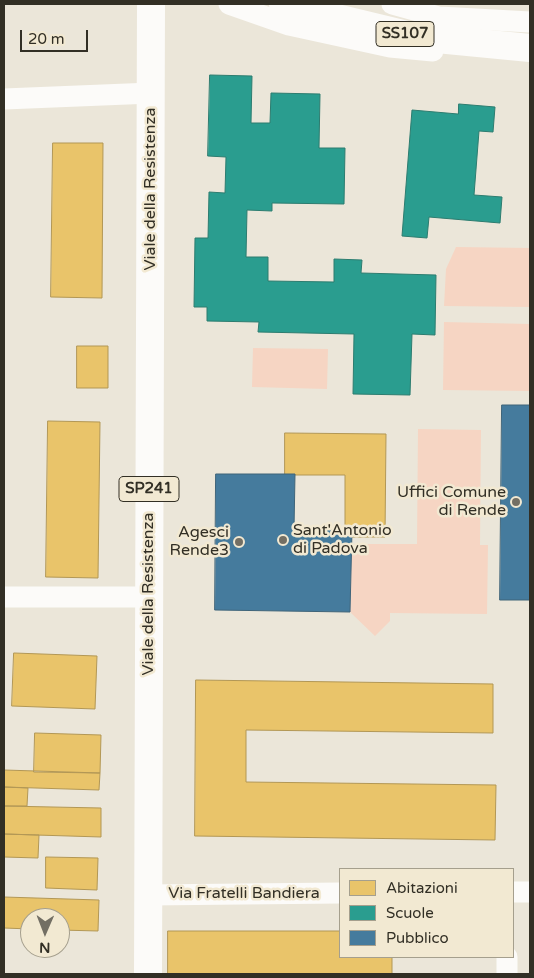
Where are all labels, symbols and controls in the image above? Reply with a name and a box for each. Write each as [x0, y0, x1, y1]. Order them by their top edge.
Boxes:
scale bar [22, 20, 90, 52]
road number: SS107 [376, 22, 434, 46]
text: 20 m [28, 30, 65, 48]
street label: Viale della Resistenza [141, 108, 161, 270]
road number: SP241 [119, 476, 179, 502]
place label: Uffici Comune di Rende [397, 483, 506, 521]
marker: Uffici Comune di Rende [510, 496, 522, 508]
street label: Viale della Resistenza [139, 513, 159, 675]
place label: Sant'Antonio di Padova [293, 521, 392, 559]
place label: Agesci Rende3 [170, 523, 229, 561]
marker: Sant'Antonio di Padova [277, 534, 289, 546]
marker: Agesci Rende3 [233, 536, 245, 548]
legend [339, 868, 514, 958]
text: Abitazioni [386, 879, 458, 897]
street label: Via Fratelli Bandiera [168, 884, 320, 904]
text: Scuole [386, 904, 434, 922]
north arrow [20, 908, 70, 958]
text: Pubblico [386, 929, 449, 947]
text: N [39, 939, 51, 956]

